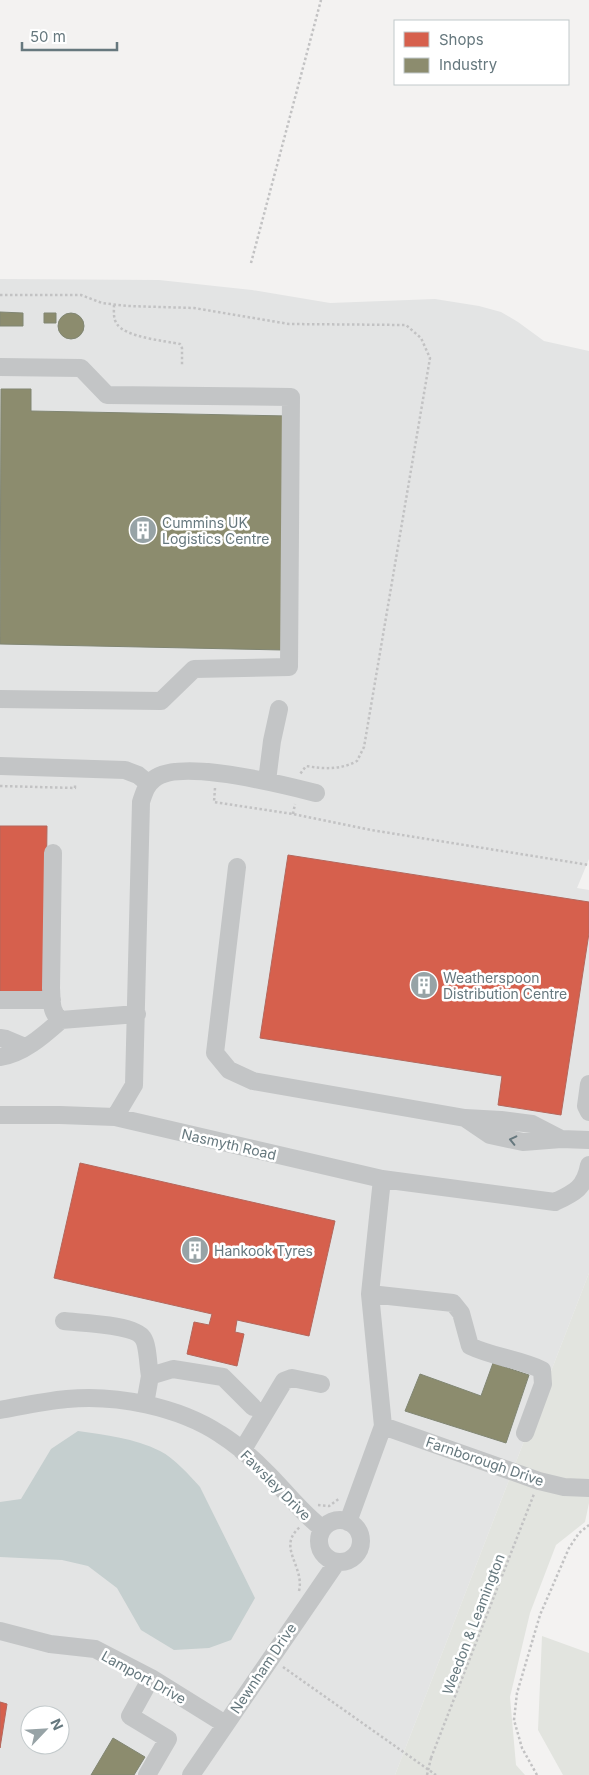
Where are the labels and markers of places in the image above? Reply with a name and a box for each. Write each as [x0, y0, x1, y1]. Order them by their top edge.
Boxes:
place label: Cummins UK Logistics Centre [162, 514, 269, 547]
building icon: Cummins UK Logistics Centre [128, 515, 158, 545]
place label: Weatherspoon Distribution Centre [443, 969, 567, 1002]
building icon: Weatherspoon Distribution Centre [409, 970, 439, 1000]
building icon: Hankook Tyres [180, 1235, 210, 1265]
place label: Hankook Tyres [214, 1242, 313, 1259]

